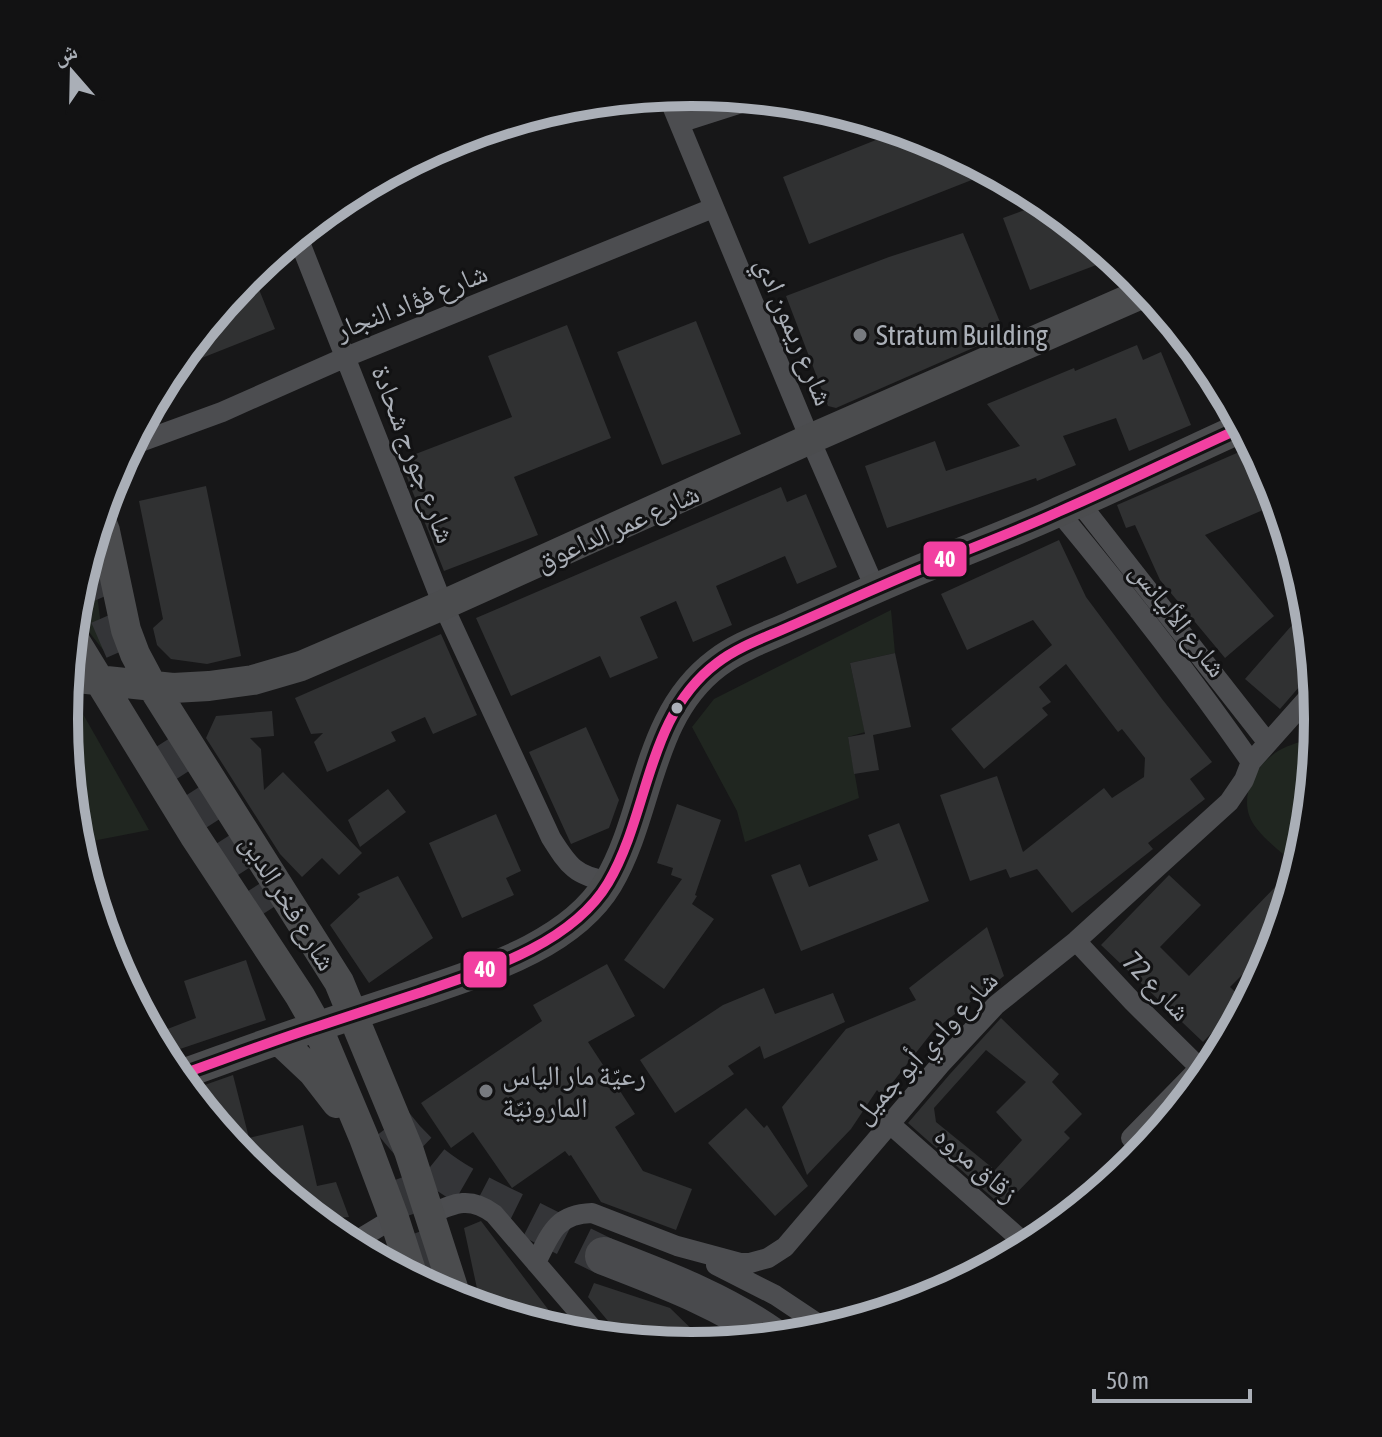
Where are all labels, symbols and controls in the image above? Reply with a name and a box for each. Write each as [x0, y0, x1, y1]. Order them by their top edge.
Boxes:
north arrow [32, 32, 112, 112]
text: ش [50, 37, 81, 70]
street label: شارع ريمون ادي [743, 252, 841, 413]
street label: شارع فؤاد النجار [329, 256, 493, 348]
place label: Stratum Building [876, 319, 1048, 351]
marker: Stratum Building [851, 326, 869, 344]
street label: شارع جورج شحادة [364, 361, 463, 548]
street label: شارع عمر الداعوق [530, 477, 705, 579]
line badge: 40 [922, 540, 968, 578]
text: 40 [934, 546, 955, 572]
street label: شارع الأليانس [1122, 555, 1234, 684]
unlabelled marker [669, 700, 685, 716]
street label: شارع فخر الدين [233, 828, 344, 977]
street label: شارع 72 [1115, 945, 1197, 1029]
line badge: 40 [462, 950, 508, 989]
text: 40 [474, 956, 495, 982]
street label: شارع وادي أبو جميل [846, 964, 1009, 1135]
place label: رعيّة مار الياس المارونيّة [502, 1059, 646, 1123]
marker: رعيّة مار الياس المارونيّة [477, 1082, 495, 1100]
street label: زقاق مروه [927, 1119, 1025, 1210]
scale bar [1094, 1353, 1250, 1403]
text: 50 m [1106, 1367, 1149, 1394]

